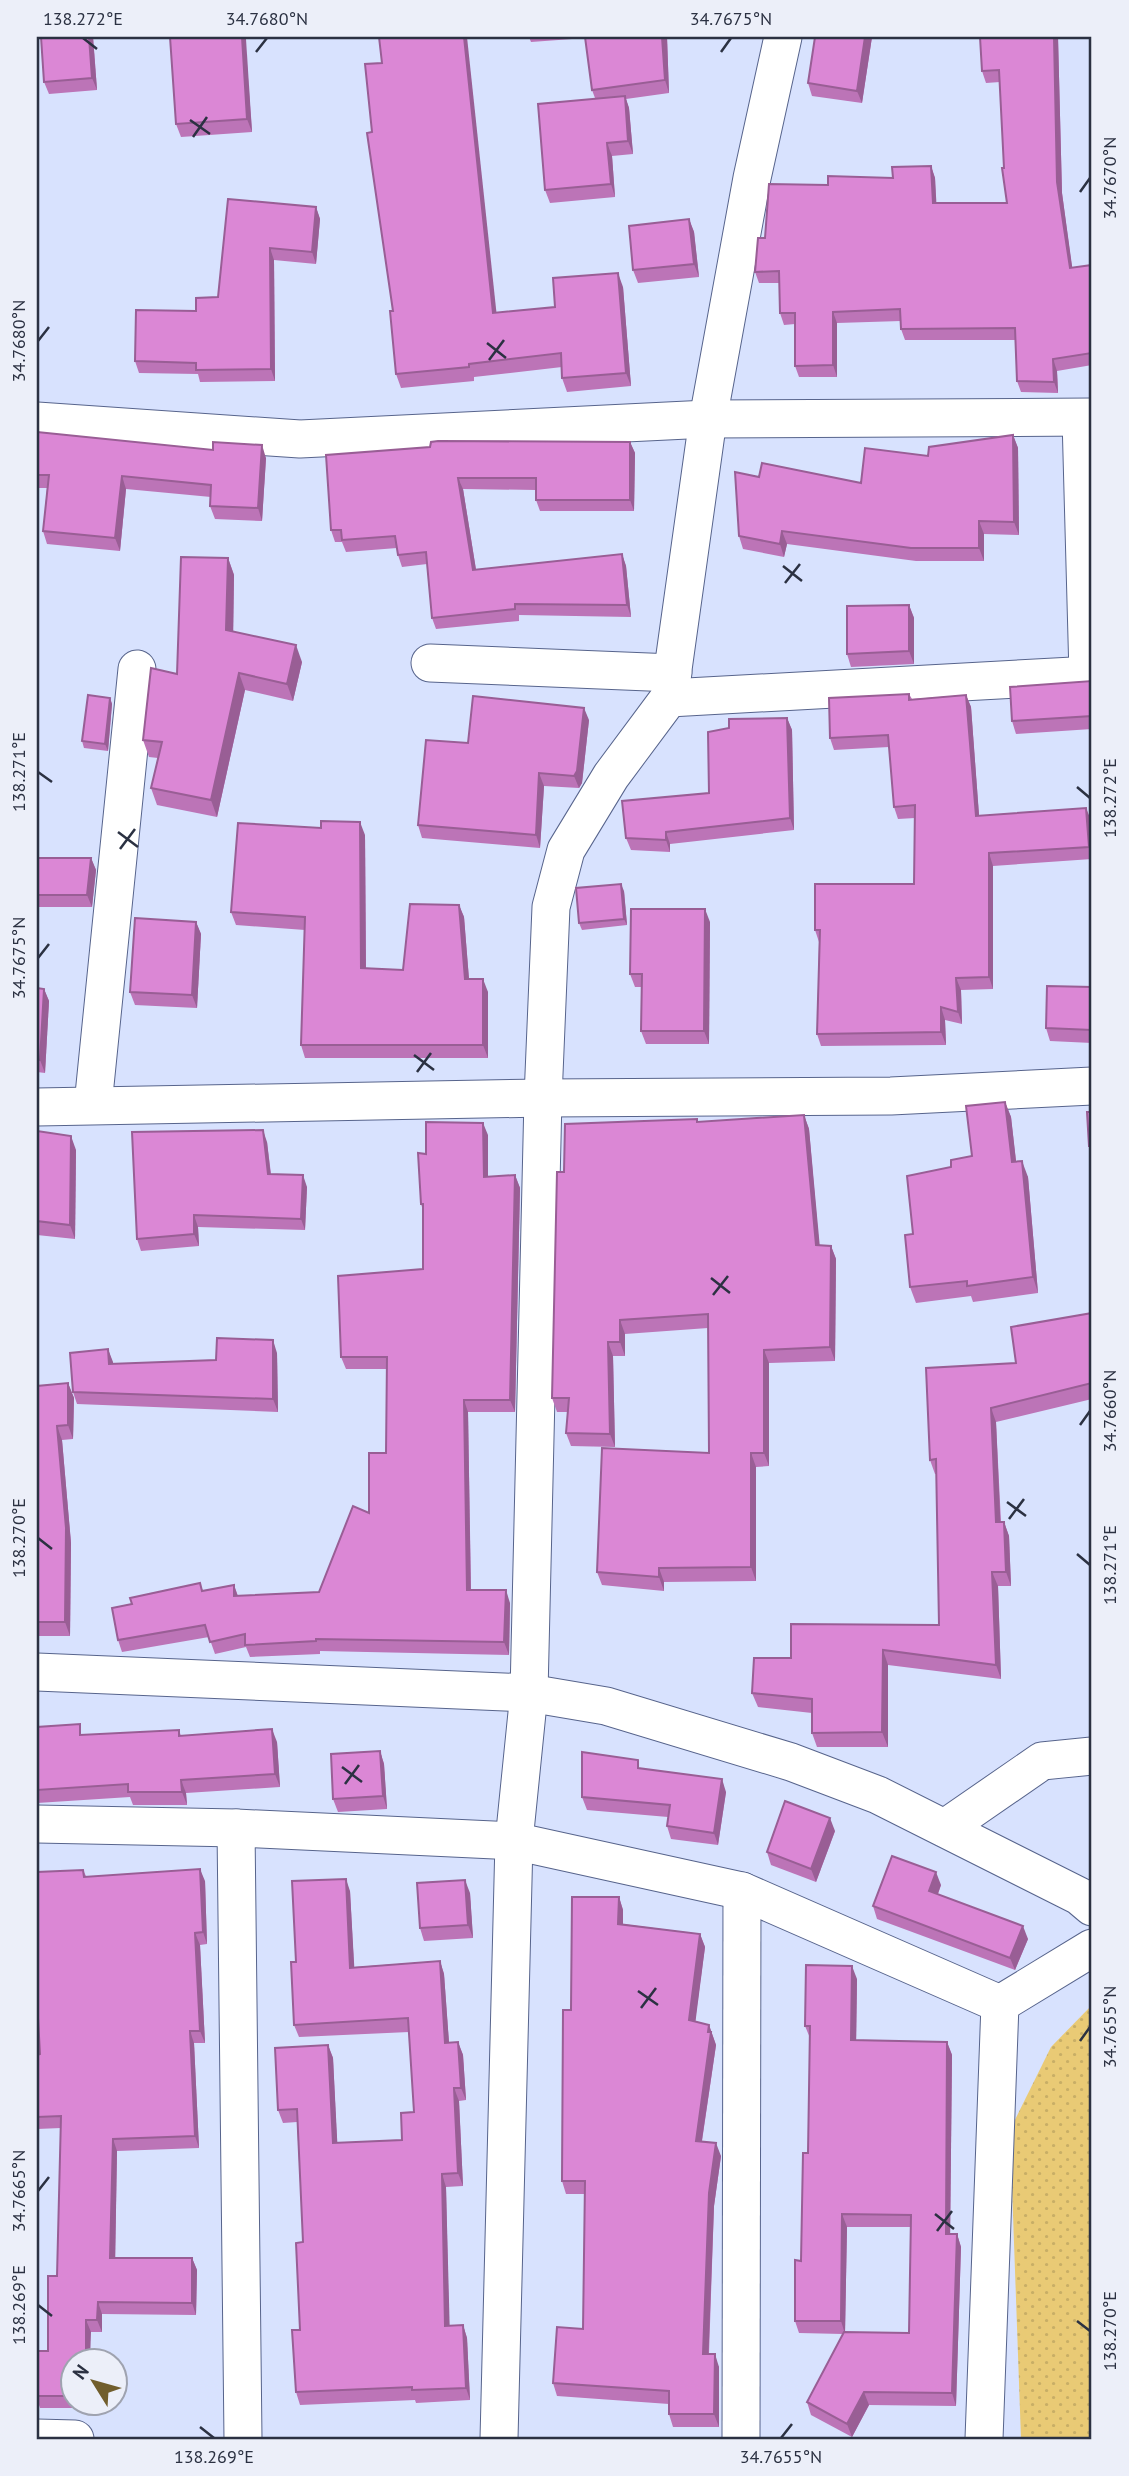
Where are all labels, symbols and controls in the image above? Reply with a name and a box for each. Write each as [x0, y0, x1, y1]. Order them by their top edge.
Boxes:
text: 138.272°E [43, 7, 123, 30]
text: 34.7680°N [226, 7, 308, 30]
text: 34.7675°N [690, 7, 772, 30]
text: 34.7670°N [1098, 137, 1121, 219]
text: 34.7680°N [7, 300, 30, 382]
text: 138.271°E [7, 732, 30, 812]
text: 138.272°E [1098, 758, 1121, 838]
text: 34.7675°N [7, 917, 30, 999]
text: 34.7660°N [1098, 1370, 1121, 1452]
text: 138.270°E [7, 1498, 30, 1578]
text: 138.271°E [1098, 1525, 1121, 1605]
text: 34.7655°N [1098, 1986, 1121, 2068]
text: 34.7665°N [7, 2150, 30, 2232]
text: 138.269°E [7, 2265, 30, 2345]
text: 138.270°E [1098, 2291, 1121, 2371]
north arrow [60, 2346, 130, 2416]
text: N [67, 2360, 94, 2384]
text: 138.269°E [174, 2445, 254, 2468]
text: 34.7655°N [740, 2445, 822, 2468]

